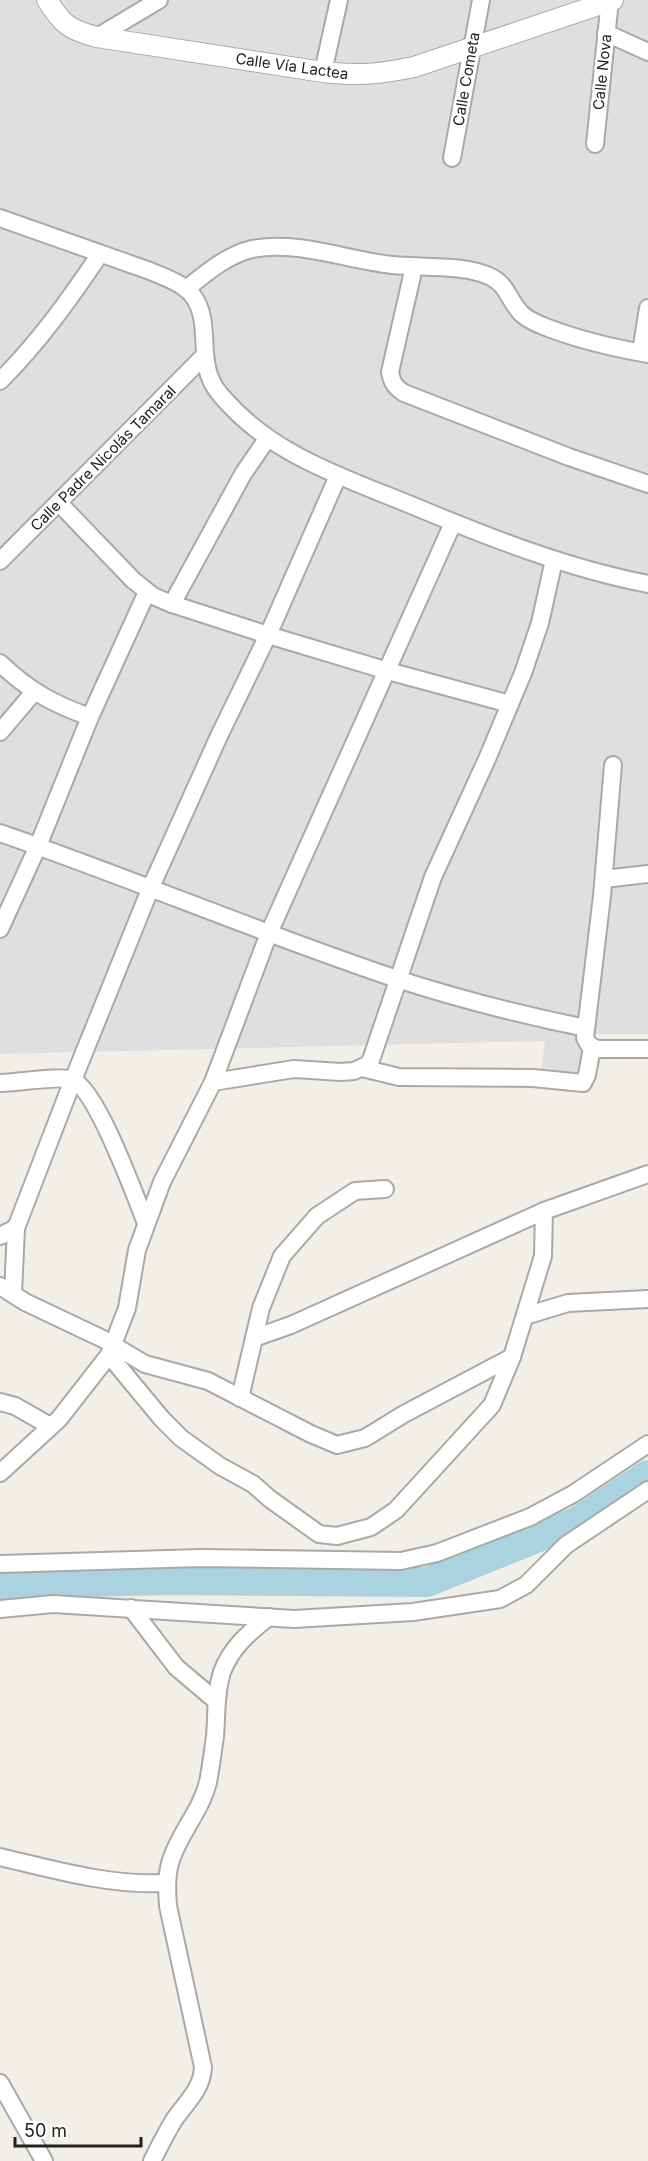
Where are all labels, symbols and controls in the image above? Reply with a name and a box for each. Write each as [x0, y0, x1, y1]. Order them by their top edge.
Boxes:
street label: Calle Cometa [448, 31, 484, 127]
street label: Calle Nova [589, 33, 615, 111]
street label: Calle Vía Lactea [234, 49, 350, 83]
street label: Calle Padre Nicolás Tamaral [26, 381, 180, 535]
scale bar [15, 2110, 141, 2148]
text: 50 m [24, 2120, 67, 2141]

